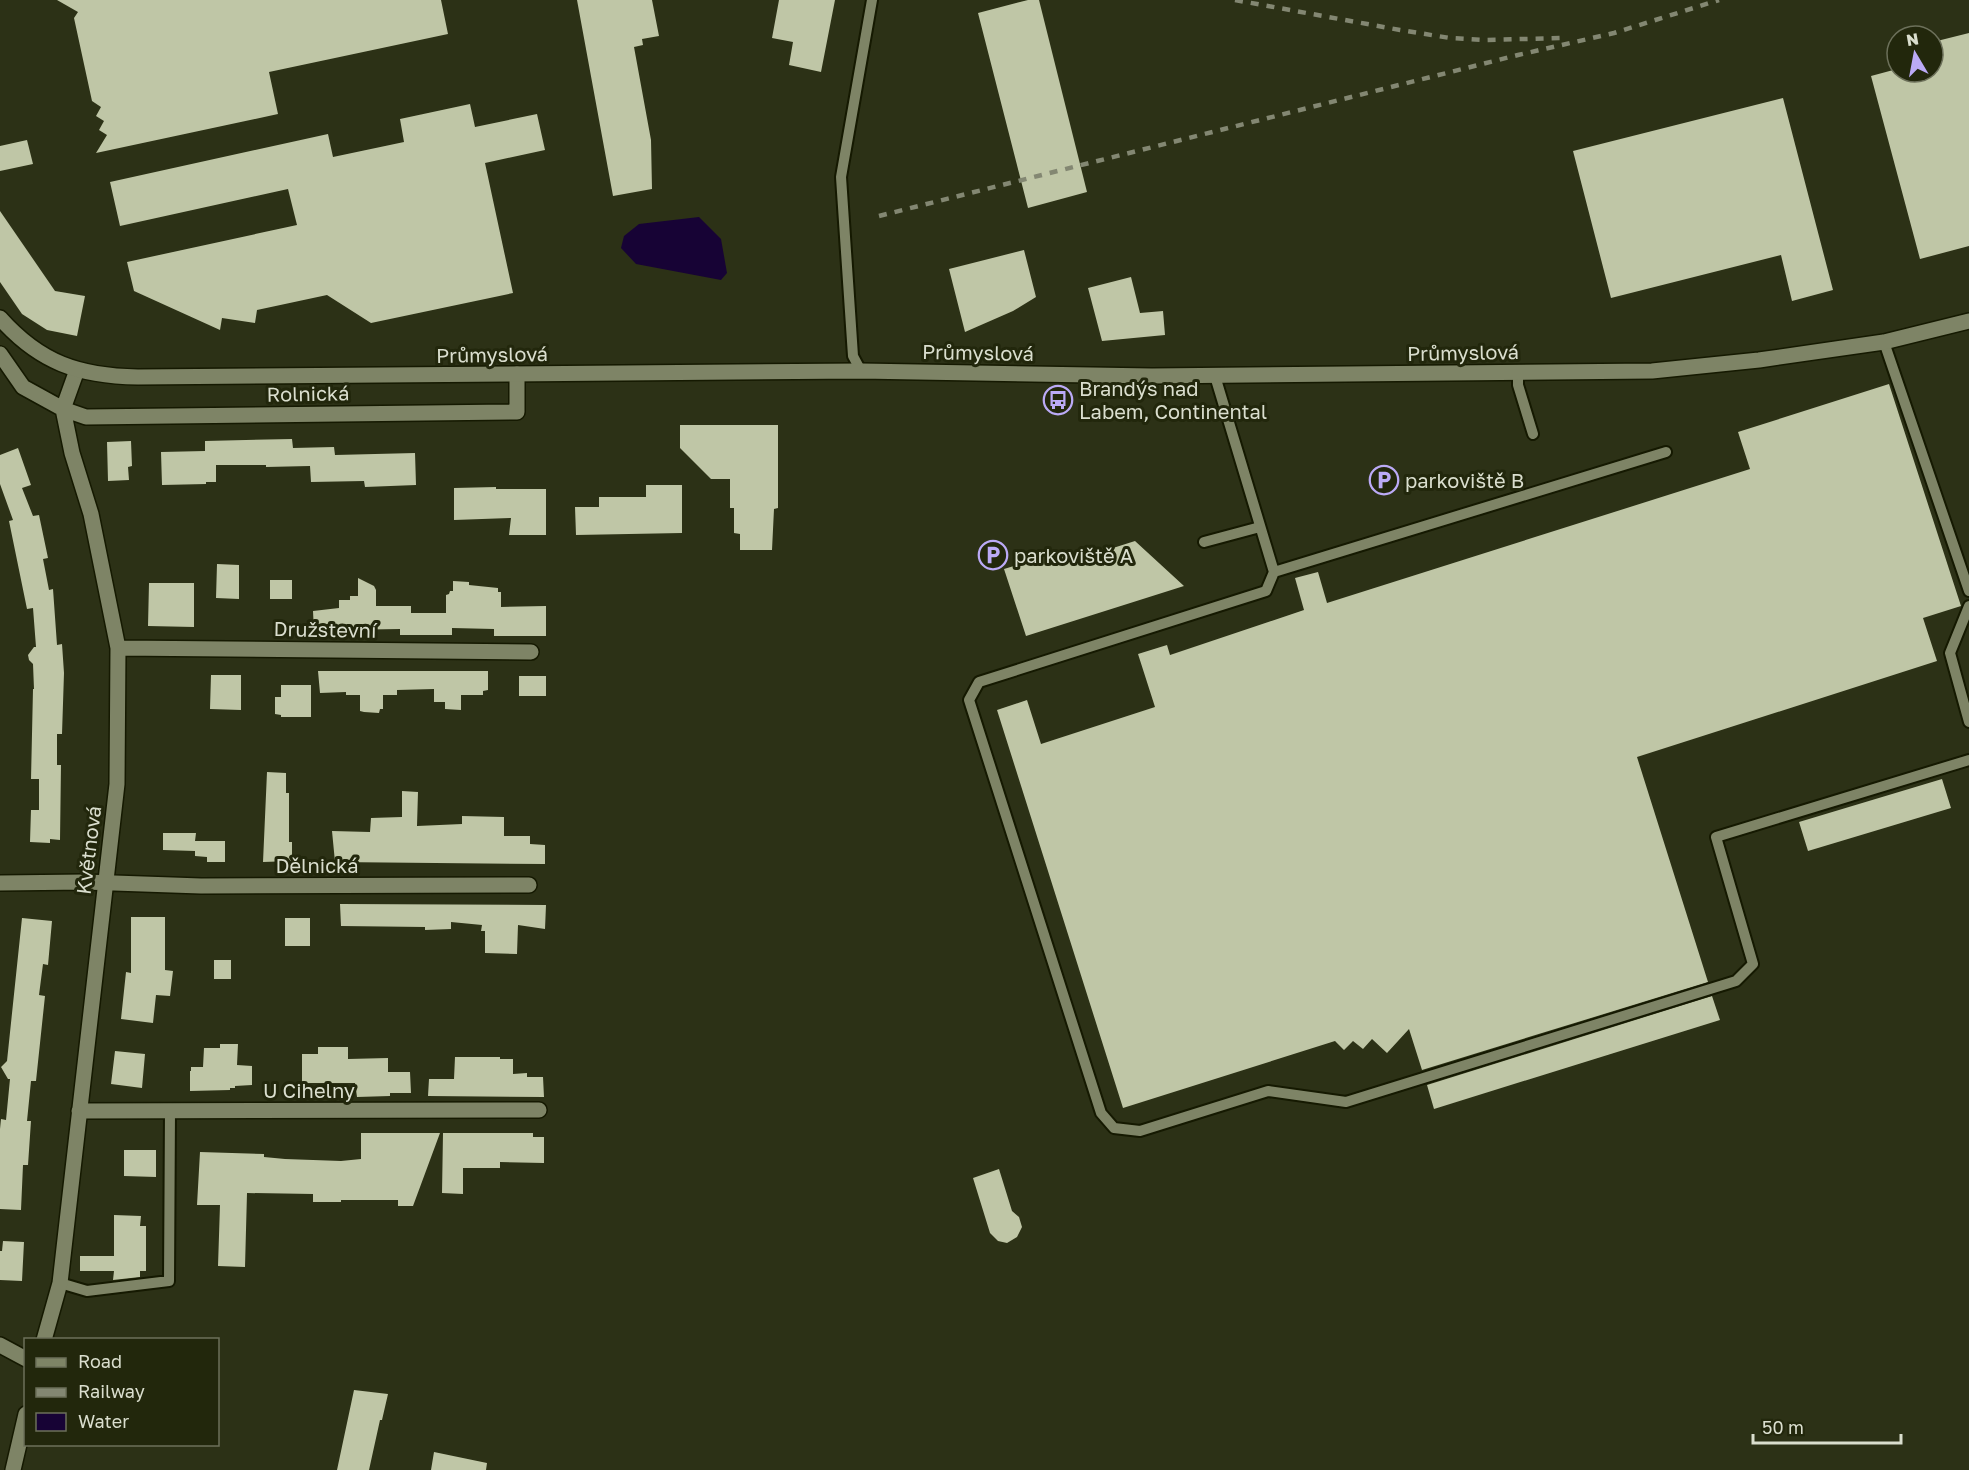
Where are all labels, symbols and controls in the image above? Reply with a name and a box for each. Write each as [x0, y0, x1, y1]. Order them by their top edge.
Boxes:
north arrow [1885, 24, 1945, 84]
text: N [1905, 28, 1920, 50]
street label: Průmyslová [922, 339, 1034, 365]
street label: Průmyslová [1407, 339, 1519, 365]
street label: Průmyslová [436, 341, 548, 367]
place label: Brandýs nad Labem, Continental [1079, 376, 1267, 423]
street label: Rolnická [266, 380, 350, 406]
bus stop icon: Brandýs nad Labem, Continental [1042, 384, 1074, 416]
parking icon: parkoviště B [1368, 464, 1400, 496]
place label: parkoviště B [1405, 468, 1524, 492]
parking icon: parkoviště A [977, 539, 1009, 571]
place label: parkoviště A [1014, 543, 1133, 567]
street label: Družstevní [273, 616, 378, 642]
street label: Květnová [71, 804, 105, 896]
street label: Dělnická [276, 853, 358, 877]
street label: U Cihelny [263, 1078, 355, 1102]
legend [24, 1338, 219, 1446]
text: Road [78, 1350, 122, 1372]
text: Railway [78, 1380, 145, 1402]
scale bar [1753, 1407, 1902, 1445]
text: Water [78, 1410, 129, 1432]
text: 50 m [1762, 1416, 1804, 1438]

